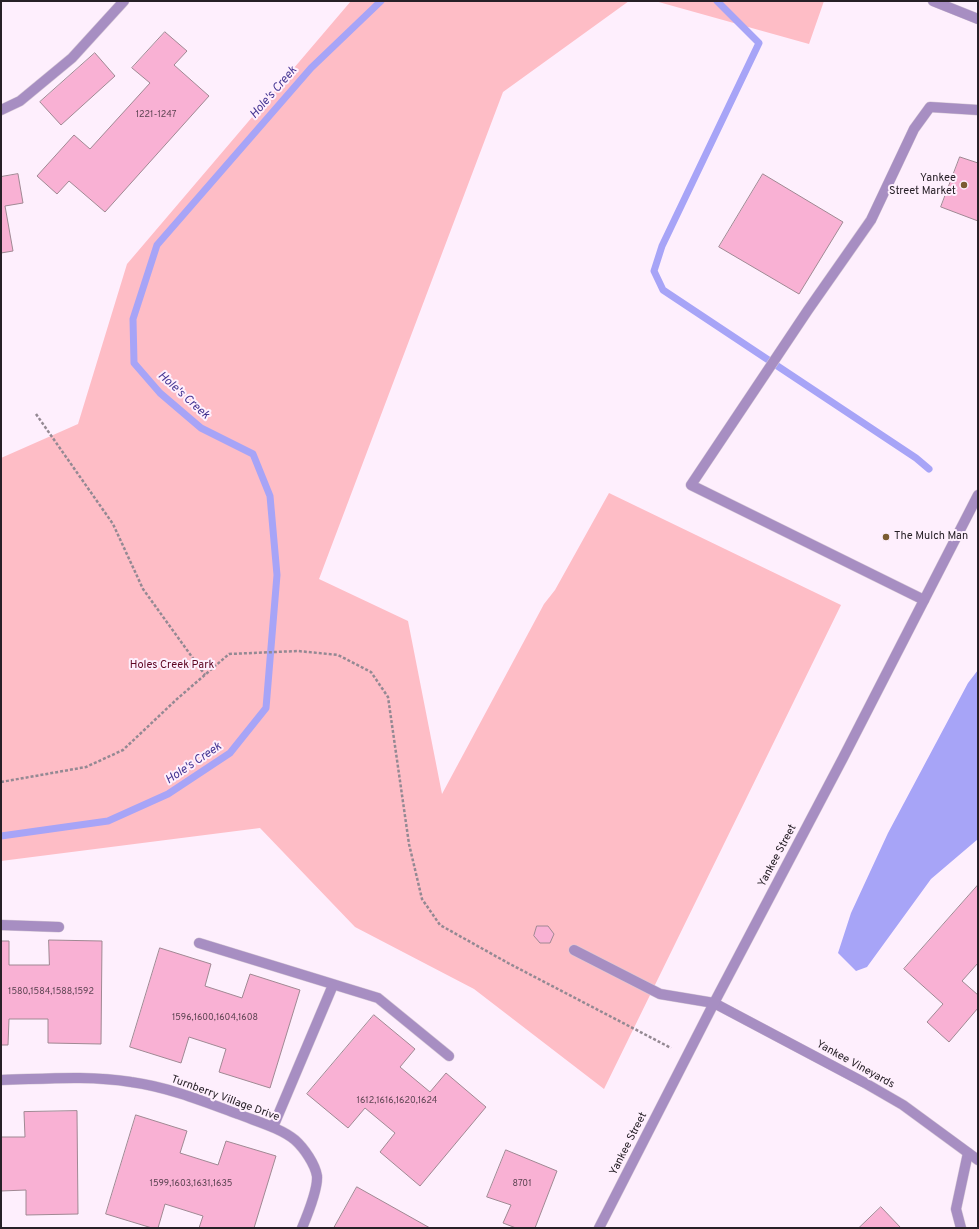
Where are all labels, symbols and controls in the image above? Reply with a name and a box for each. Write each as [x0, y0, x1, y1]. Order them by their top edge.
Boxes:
water label: Hole's Creek [247, 64, 301, 122]
house number: 1221-1247 [136, 110, 176, 120]
place label: Yankee Street Market [889, 172, 956, 198]
marker: Yankee Street Market [959, 180, 969, 190]
water label: Hole's Creek [154, 369, 212, 423]
place label: The Mulch Man [894, 530, 968, 544]
marker: The Mulch Man [881, 532, 891, 542]
park label: Holes Creek Park [130, 659, 214, 673]
water label: Hole's Creek [163, 740, 225, 788]
street label: Yankee Street [756, 823, 800, 889]
house number: 1580,1584,1588,1592 [8, 987, 94, 997]
house number: 1596,1600,1604,1608 [172, 1013, 258, 1023]
street label: Yankee Vineyards [814, 1038, 896, 1092]
street label: Turnberry Village Drive [169, 1073, 281, 1125]
house number: 1612,1616,1620,1624 [357, 1096, 437, 1106]
street label: Yankee Street [607, 1110, 651, 1178]
house number: 1599,1603,1631,1635 [150, 1179, 232, 1189]
house number: 8701 [513, 1179, 531, 1189]

